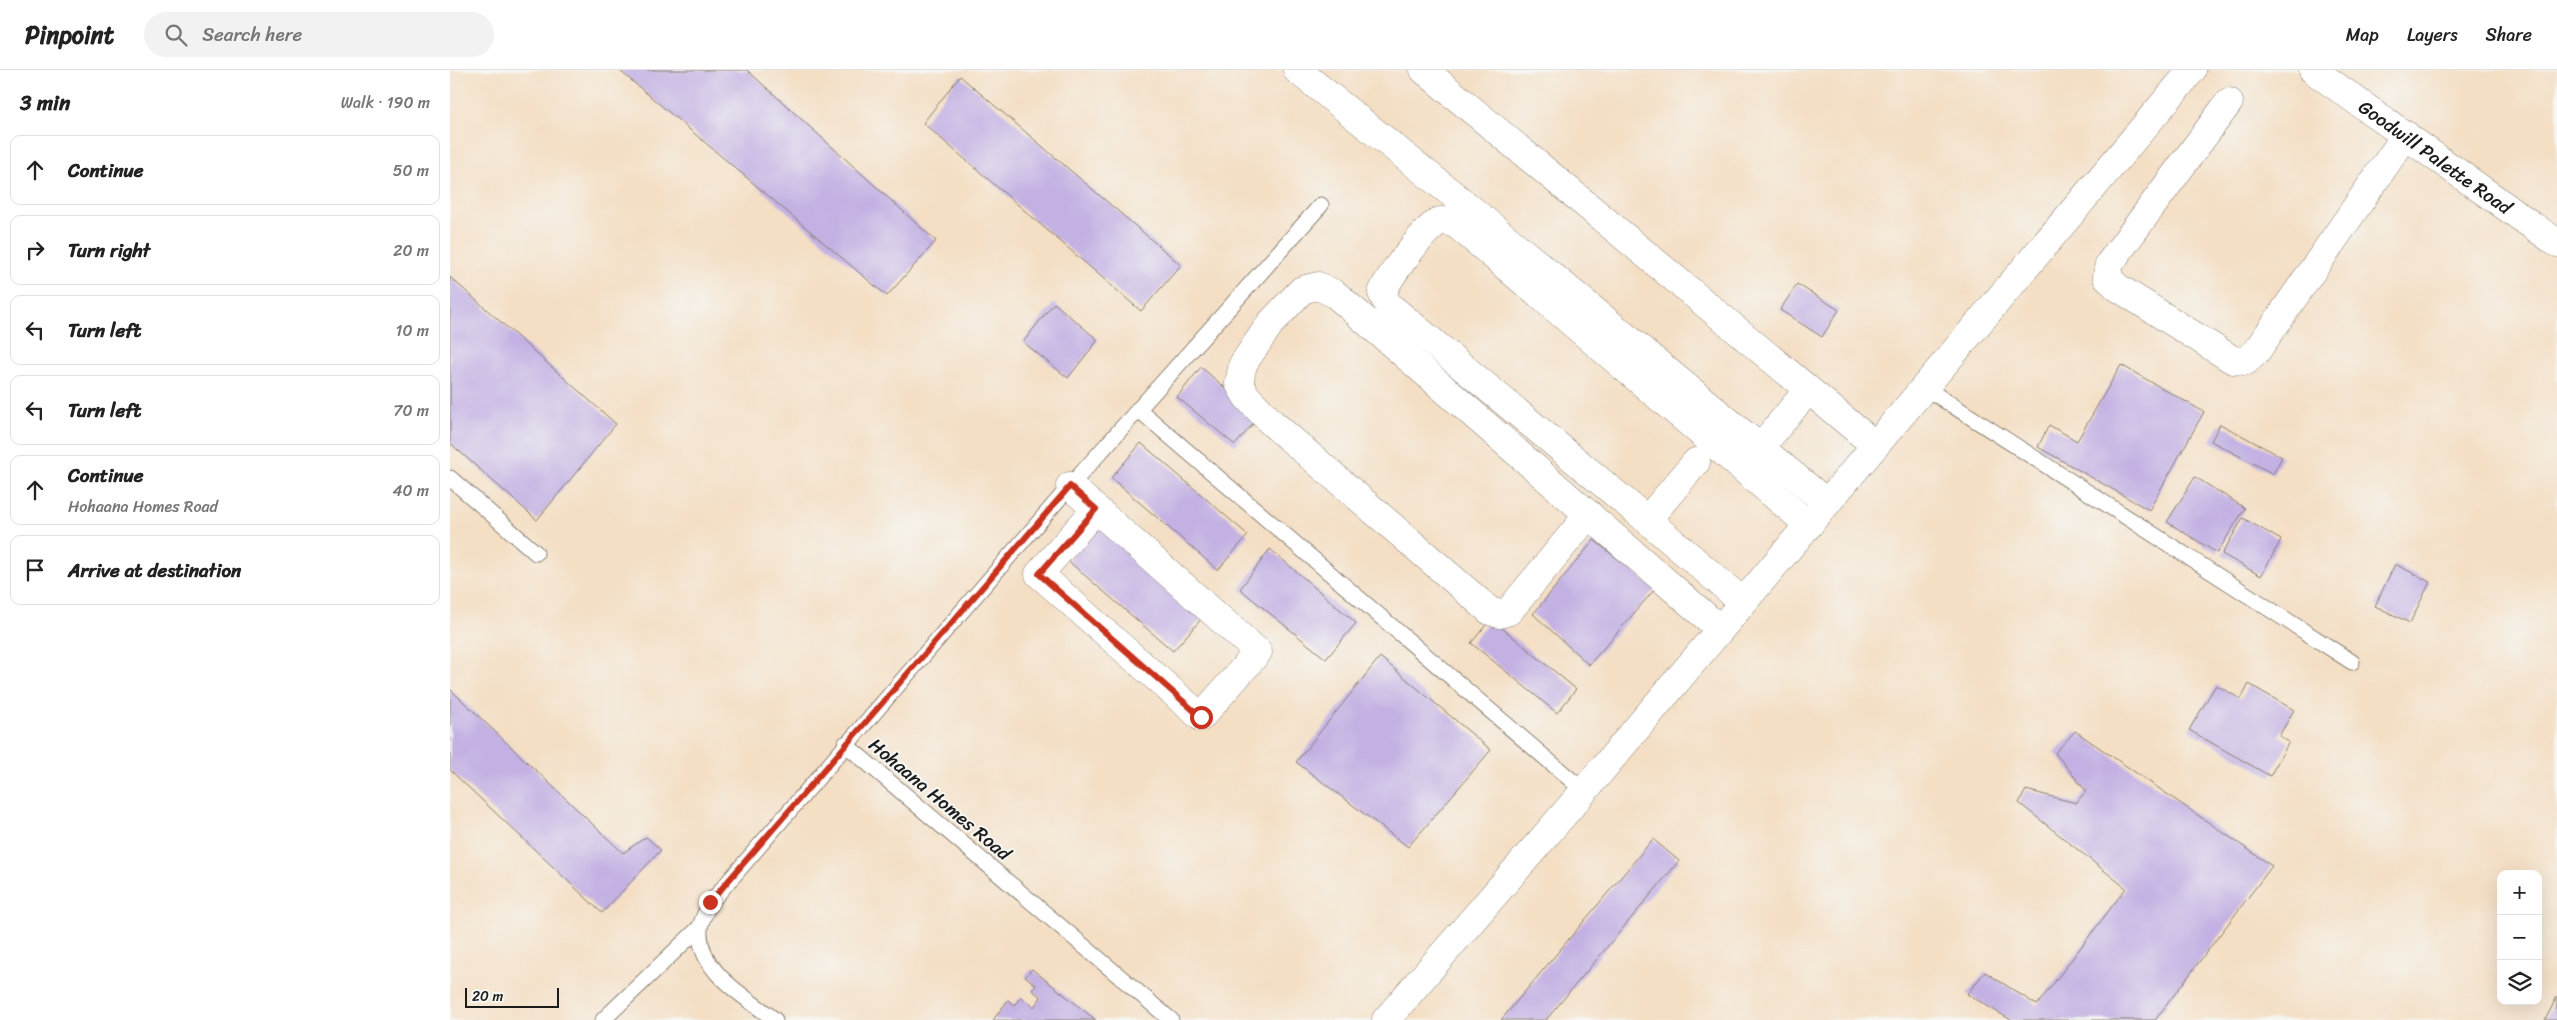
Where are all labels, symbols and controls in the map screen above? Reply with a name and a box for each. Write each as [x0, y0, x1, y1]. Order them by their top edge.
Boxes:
search box [144, 12, 494, 57]
text: Pinpoint [25, 14, 114, 56]
text: Search here [202, 18, 302, 51]
text: Map [2346, 19, 2379, 51]
text: Layers [2407, 19, 2458, 51]
text: Share [2486, 19, 2532, 51]
icon: search [162, 21, 190, 49]
text: 3 min [20, 84, 70, 122]
text: Walk · 190 m [341, 88, 430, 117]
street label: Goodwill Palette Road [2351, 91, 2521, 224]
text: Continue [68, 154, 144, 187]
icon: ahead [21, 156, 49, 184]
text: 50 m [393, 156, 429, 185]
text: Turn right [68, 234, 150, 267]
icon: right [21, 236, 49, 264]
text: 20 m [393, 236, 429, 265]
text: Turn left [68, 314, 141, 347]
icon: left [21, 316, 49, 344]
text: 10 m [396, 316, 429, 345]
text: Turn left [68, 394, 141, 427]
icon: left [21, 396, 49, 424]
text: 70 m [393, 396, 429, 425]
text: Continue [68, 459, 144, 492]
icon: ahead [21, 476, 49, 504]
text: 40 m [392, 476, 429, 505]
text: Hohaana Homes Road [68, 492, 218, 521]
text: Arrive at destination [68, 554, 241, 587]
icon: arrive [21, 556, 49, 584]
route start [1190, 706, 1213, 729]
street label: Hohaana Homes Road [861, 729, 1020, 870]
map controls [2497, 870, 2542, 1005]
button: + [2497, 870, 2542, 915]
route end [699, 891, 722, 914]
button: − [2497, 915, 2542, 960]
button: layers [2497, 960, 2542, 1005]
text: 20 m [472, 984, 503, 1009]
scale bar [465, 985, 559, 1008]

